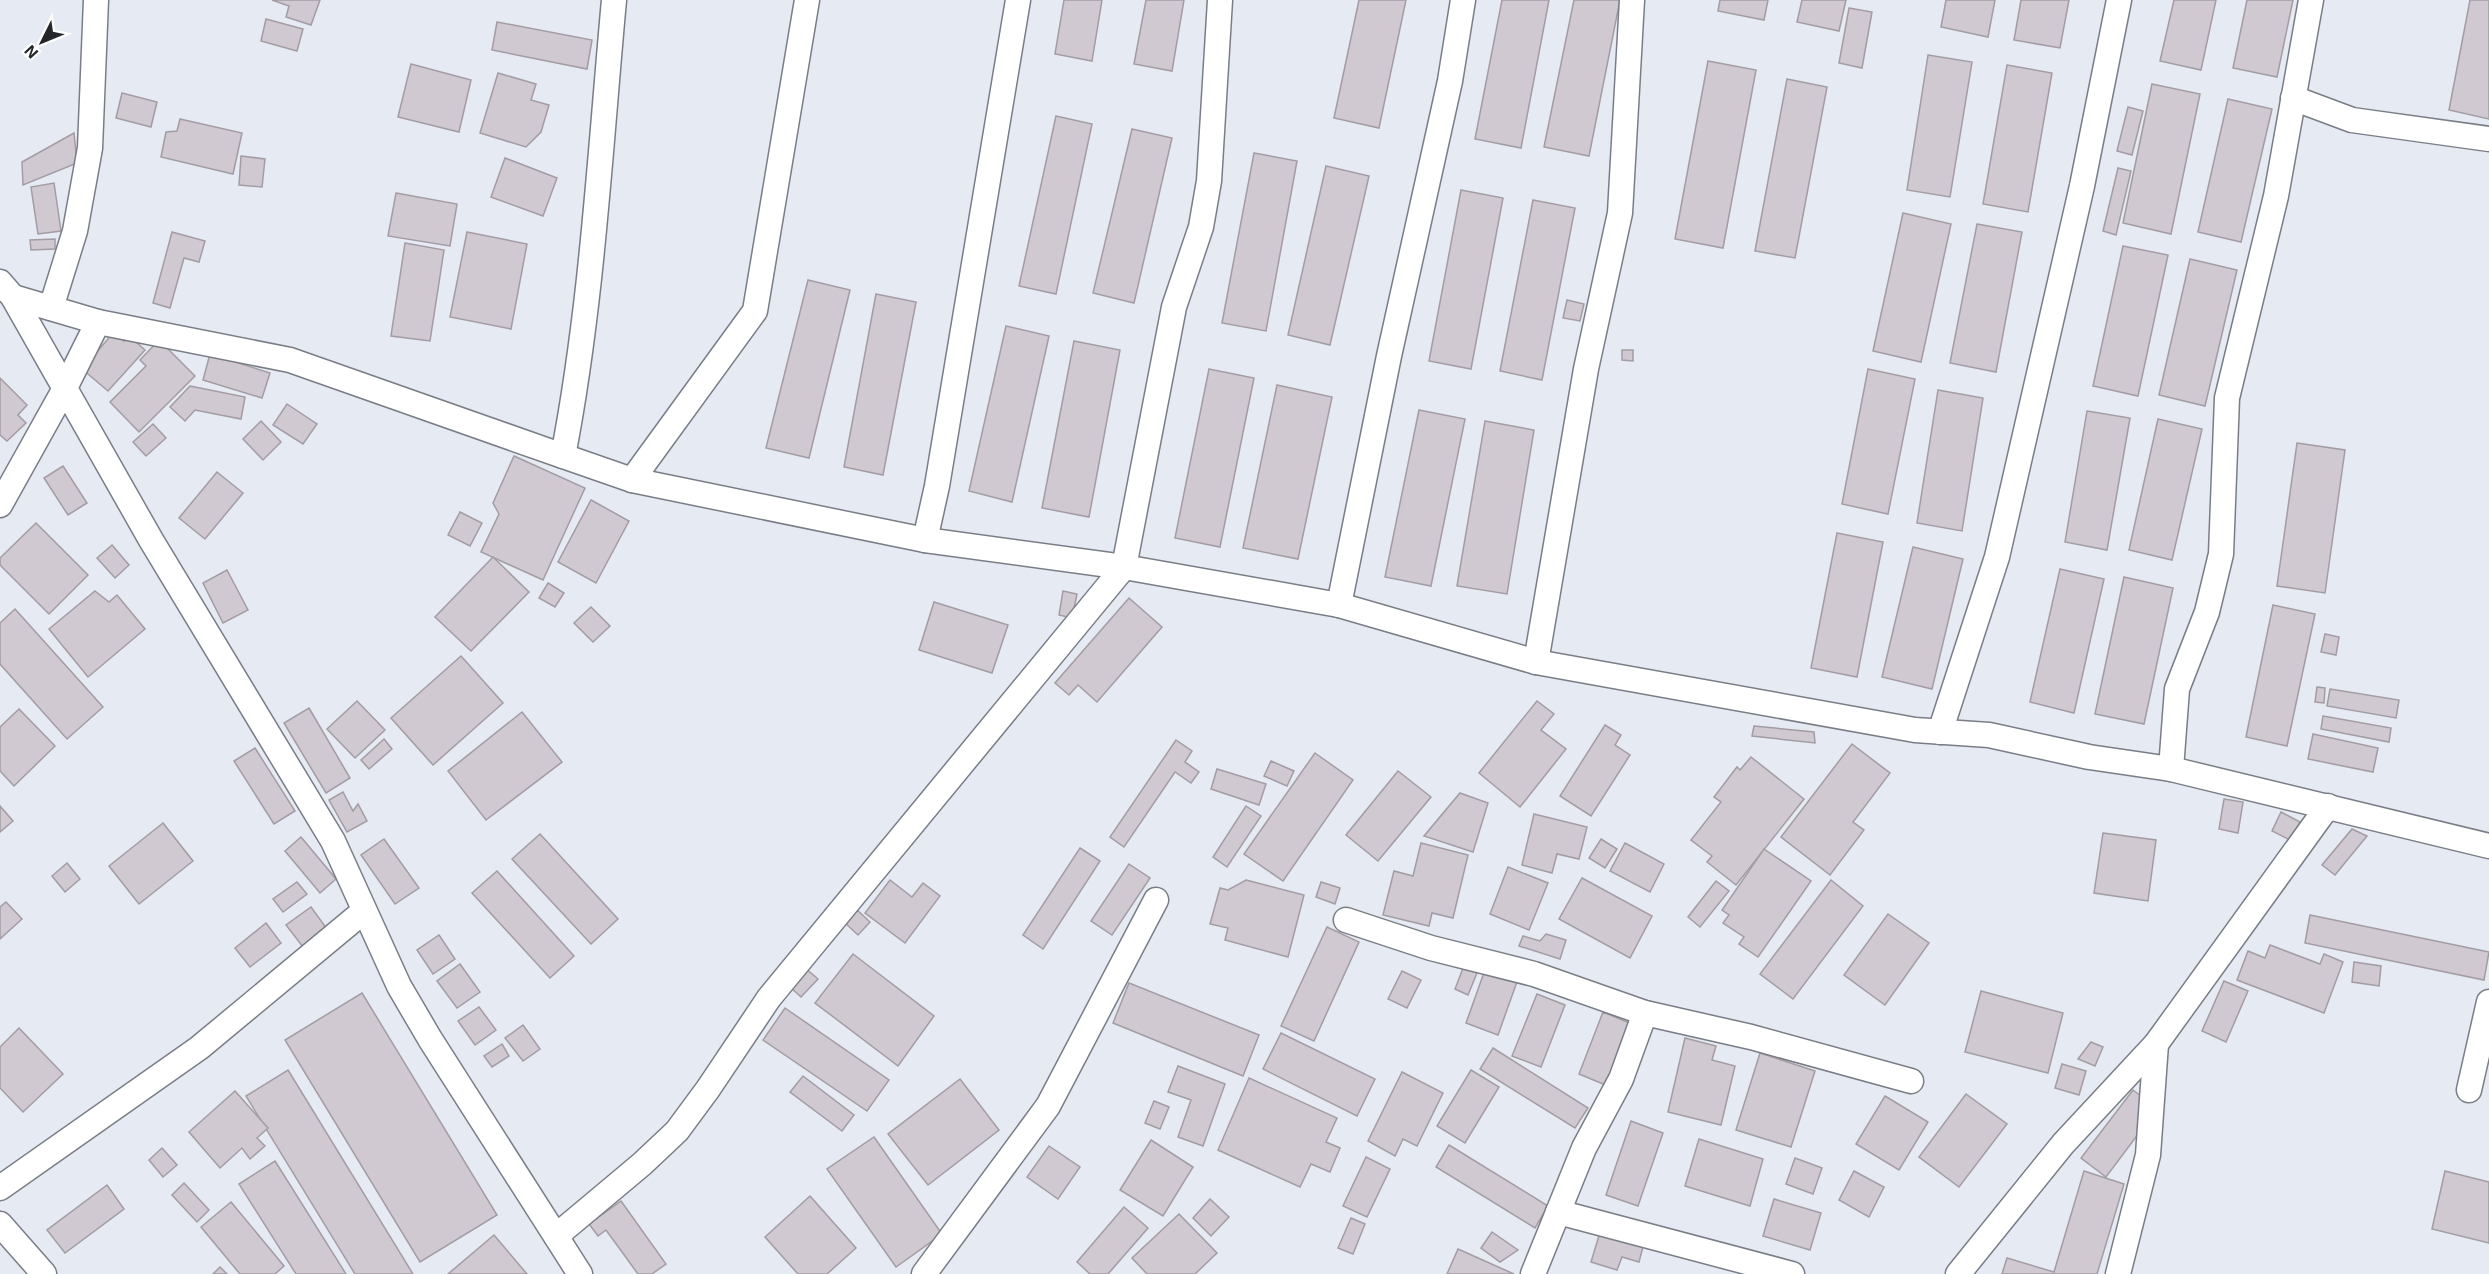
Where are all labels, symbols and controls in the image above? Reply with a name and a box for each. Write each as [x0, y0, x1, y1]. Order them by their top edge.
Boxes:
north arrow [12, 12, 72, 72]
text: N [20, 42, 42, 63]

